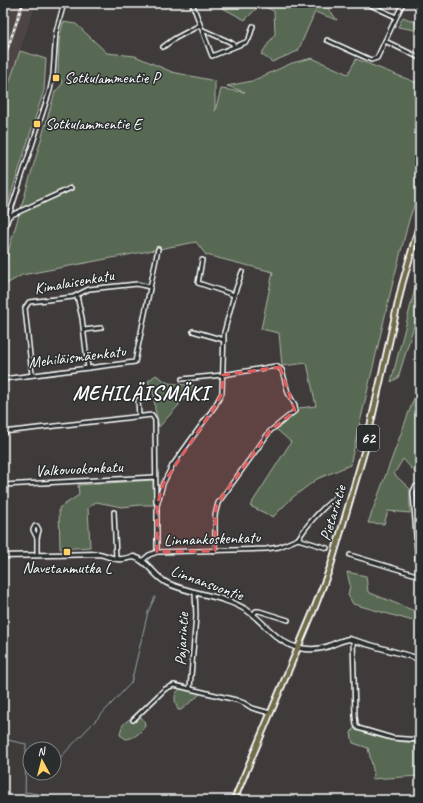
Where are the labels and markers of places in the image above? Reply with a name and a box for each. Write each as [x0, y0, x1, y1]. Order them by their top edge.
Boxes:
place label: Sotkulammentie P [64, 68, 162, 88]
marker: Sotkulammentie P [51, 73, 61, 83]
place label: Sotkulammentie E [45, 114, 144, 134]
marker: Sotkulammentie E [32, 119, 42, 129]
marker: Navetanmutka L [62, 547, 72, 557]
place label: Navetanmutka L [23, 558, 113, 578]

